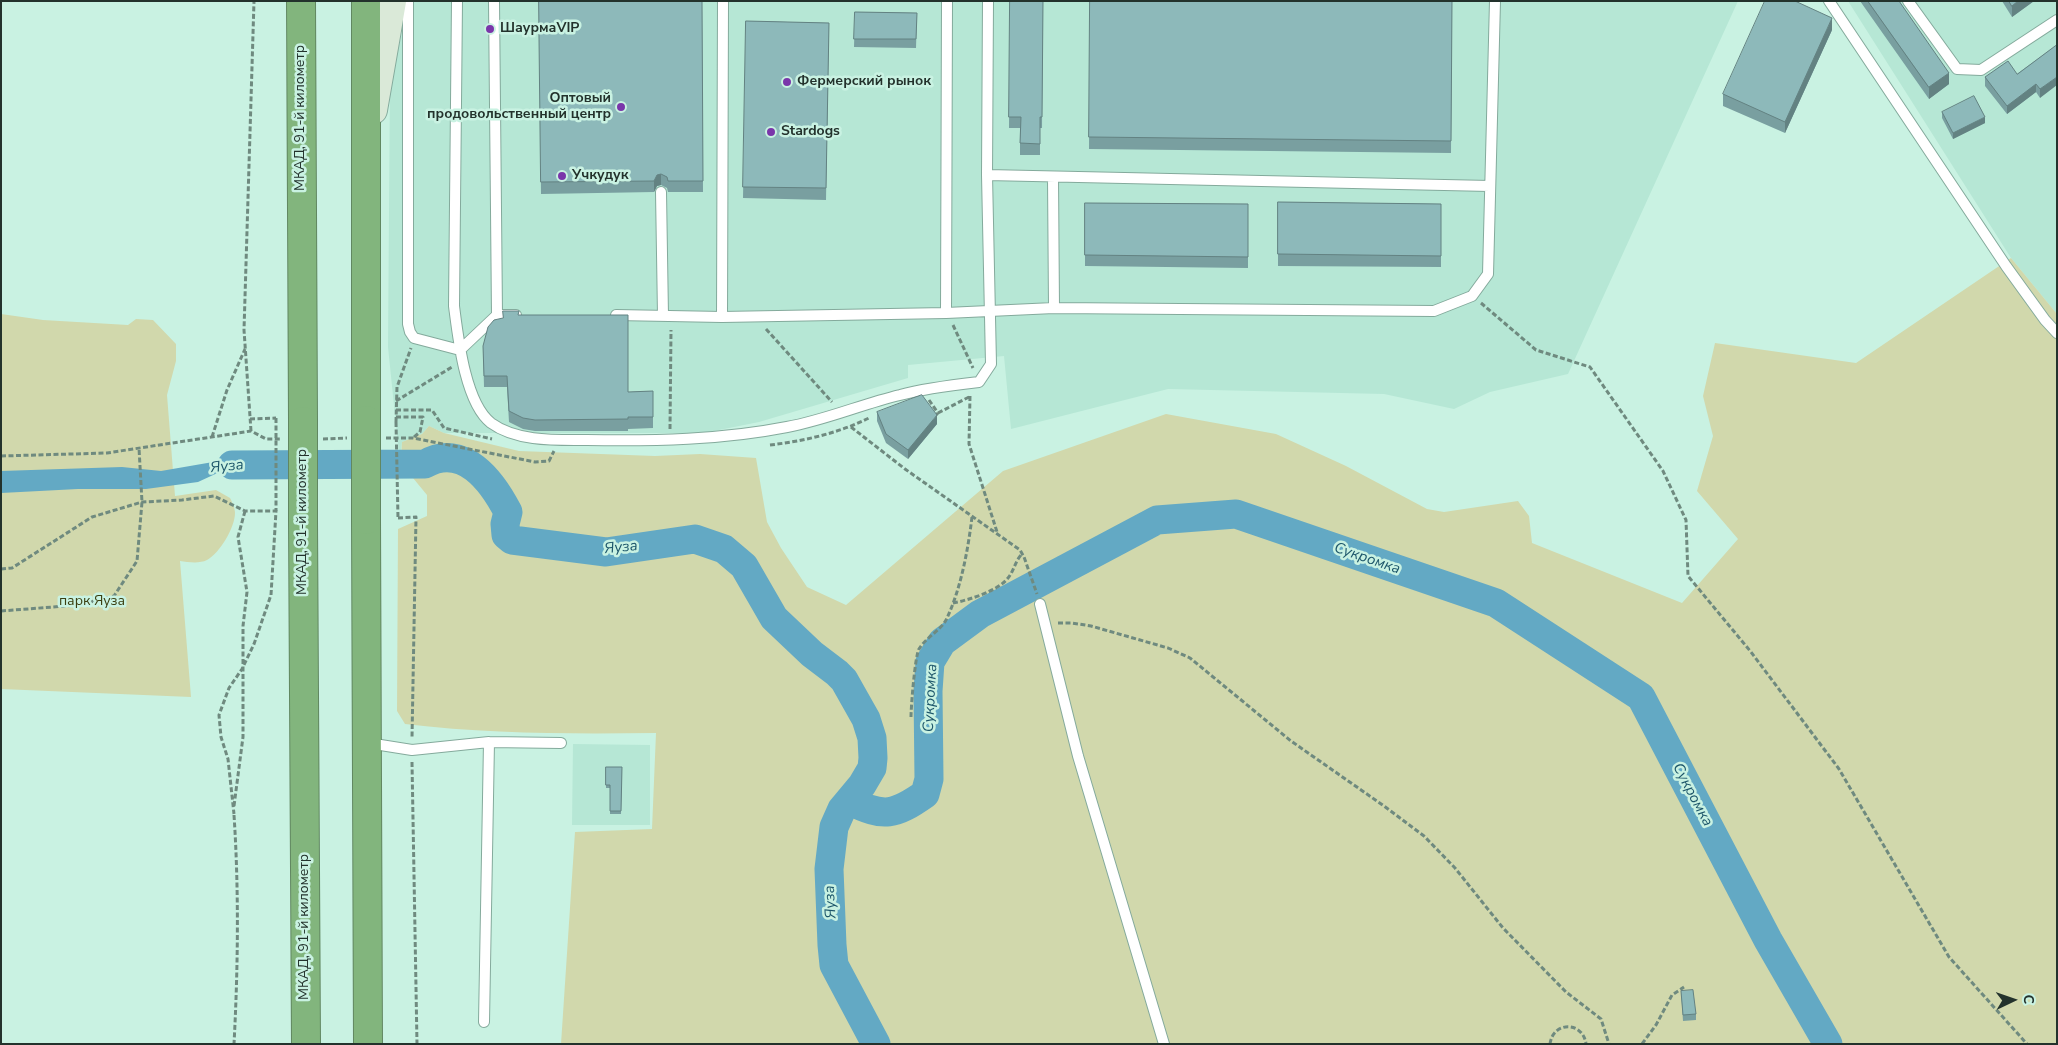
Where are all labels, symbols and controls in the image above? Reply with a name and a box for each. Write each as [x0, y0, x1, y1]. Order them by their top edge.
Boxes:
place label: ШаурмаVIP [500, 21, 579, 37]
marker: ШаурмаVIP [484, 23, 496, 35]
street label: МКАД, 91-й километр [293, 45, 309, 191]
place label: Фермерский рынок [797, 74, 931, 90]
marker: Фермерский рынок [781, 76, 793, 88]
place label: Оптовый продовольственный центр [427, 91, 611, 124]
marker: Оптовый продовольственный центр [615, 101, 627, 113]
place label: Stardogs [781, 124, 840, 140]
marker: Stardogs [765, 126, 777, 138]
place label: Учкудук [572, 168, 628, 184]
marker: Учкудук [556, 170, 568, 182]
street label: МКАД, 91-й километр [295, 449, 311, 595]
water label: Яуза [209, 456, 245, 478]
water label: Яуза [603, 537, 639, 559]
water label: Сукромка [1332, 539, 1402, 579]
park label: парк Яуза [59, 594, 125, 610]
water label: Сукромка [920, 663, 942, 733]
water label: Сукромка [1668, 760, 1716, 830]
street label: МКАД, 91-й километр [297, 854, 313, 1000]
water label: Яуза [821, 885, 841, 919]
north arrow [1988, 975, 2038, 1025]
text: С [2019, 994, 2038, 1004]

